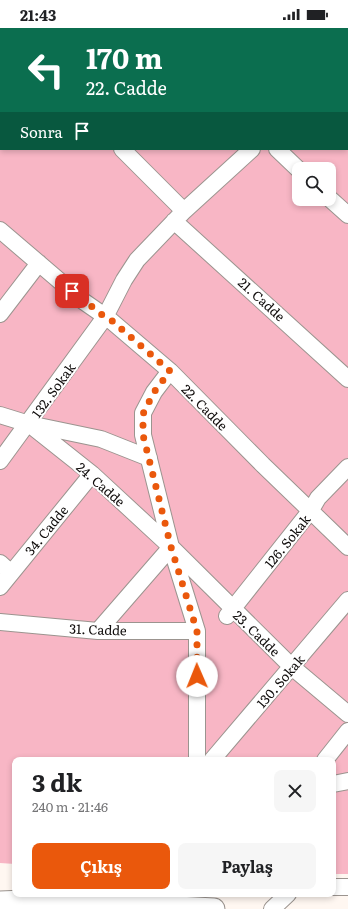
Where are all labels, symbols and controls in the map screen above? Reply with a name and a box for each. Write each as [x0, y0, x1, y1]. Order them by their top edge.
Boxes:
text: 21:43 [20, 3, 56, 26]
text: 170 m [86, 36, 163, 78]
icon: left [20, 44, 72, 96]
text: 22. Cadde [86, 74, 167, 101]
text: Sonra [20, 120, 63, 143]
icon: arrive [71, 120, 93, 142]
map controls [292, 162, 336, 206]
button: search [292, 162, 336, 206]
street label: 21. Cadde [234, 273, 290, 325]
pin [55, 274, 89, 308]
icon: arrive [61, 280, 83, 302]
street label: 132. Sokak [27, 358, 80, 421]
street label: 22. Cadde [178, 380, 233, 435]
street label: 24. Cadde [73, 457, 130, 511]
street label: 34. Cadde [20, 501, 72, 559]
street label: 126. Sokak [260, 509, 315, 572]
street label: 23. Cadde [229, 606, 285, 660]
street label: 31. Cadde [69, 619, 127, 640]
street label: 130. Sokak [252, 649, 309, 712]
position arrow [176, 655, 218, 697]
text: 3 dk [32, 764, 82, 799]
button: close [274, 770, 316, 812]
text: 240 m · 21:46 [32, 797, 108, 816]
button: Çıkış [32, 843, 170, 889]
button: Paylaş [178, 843, 316, 889]

